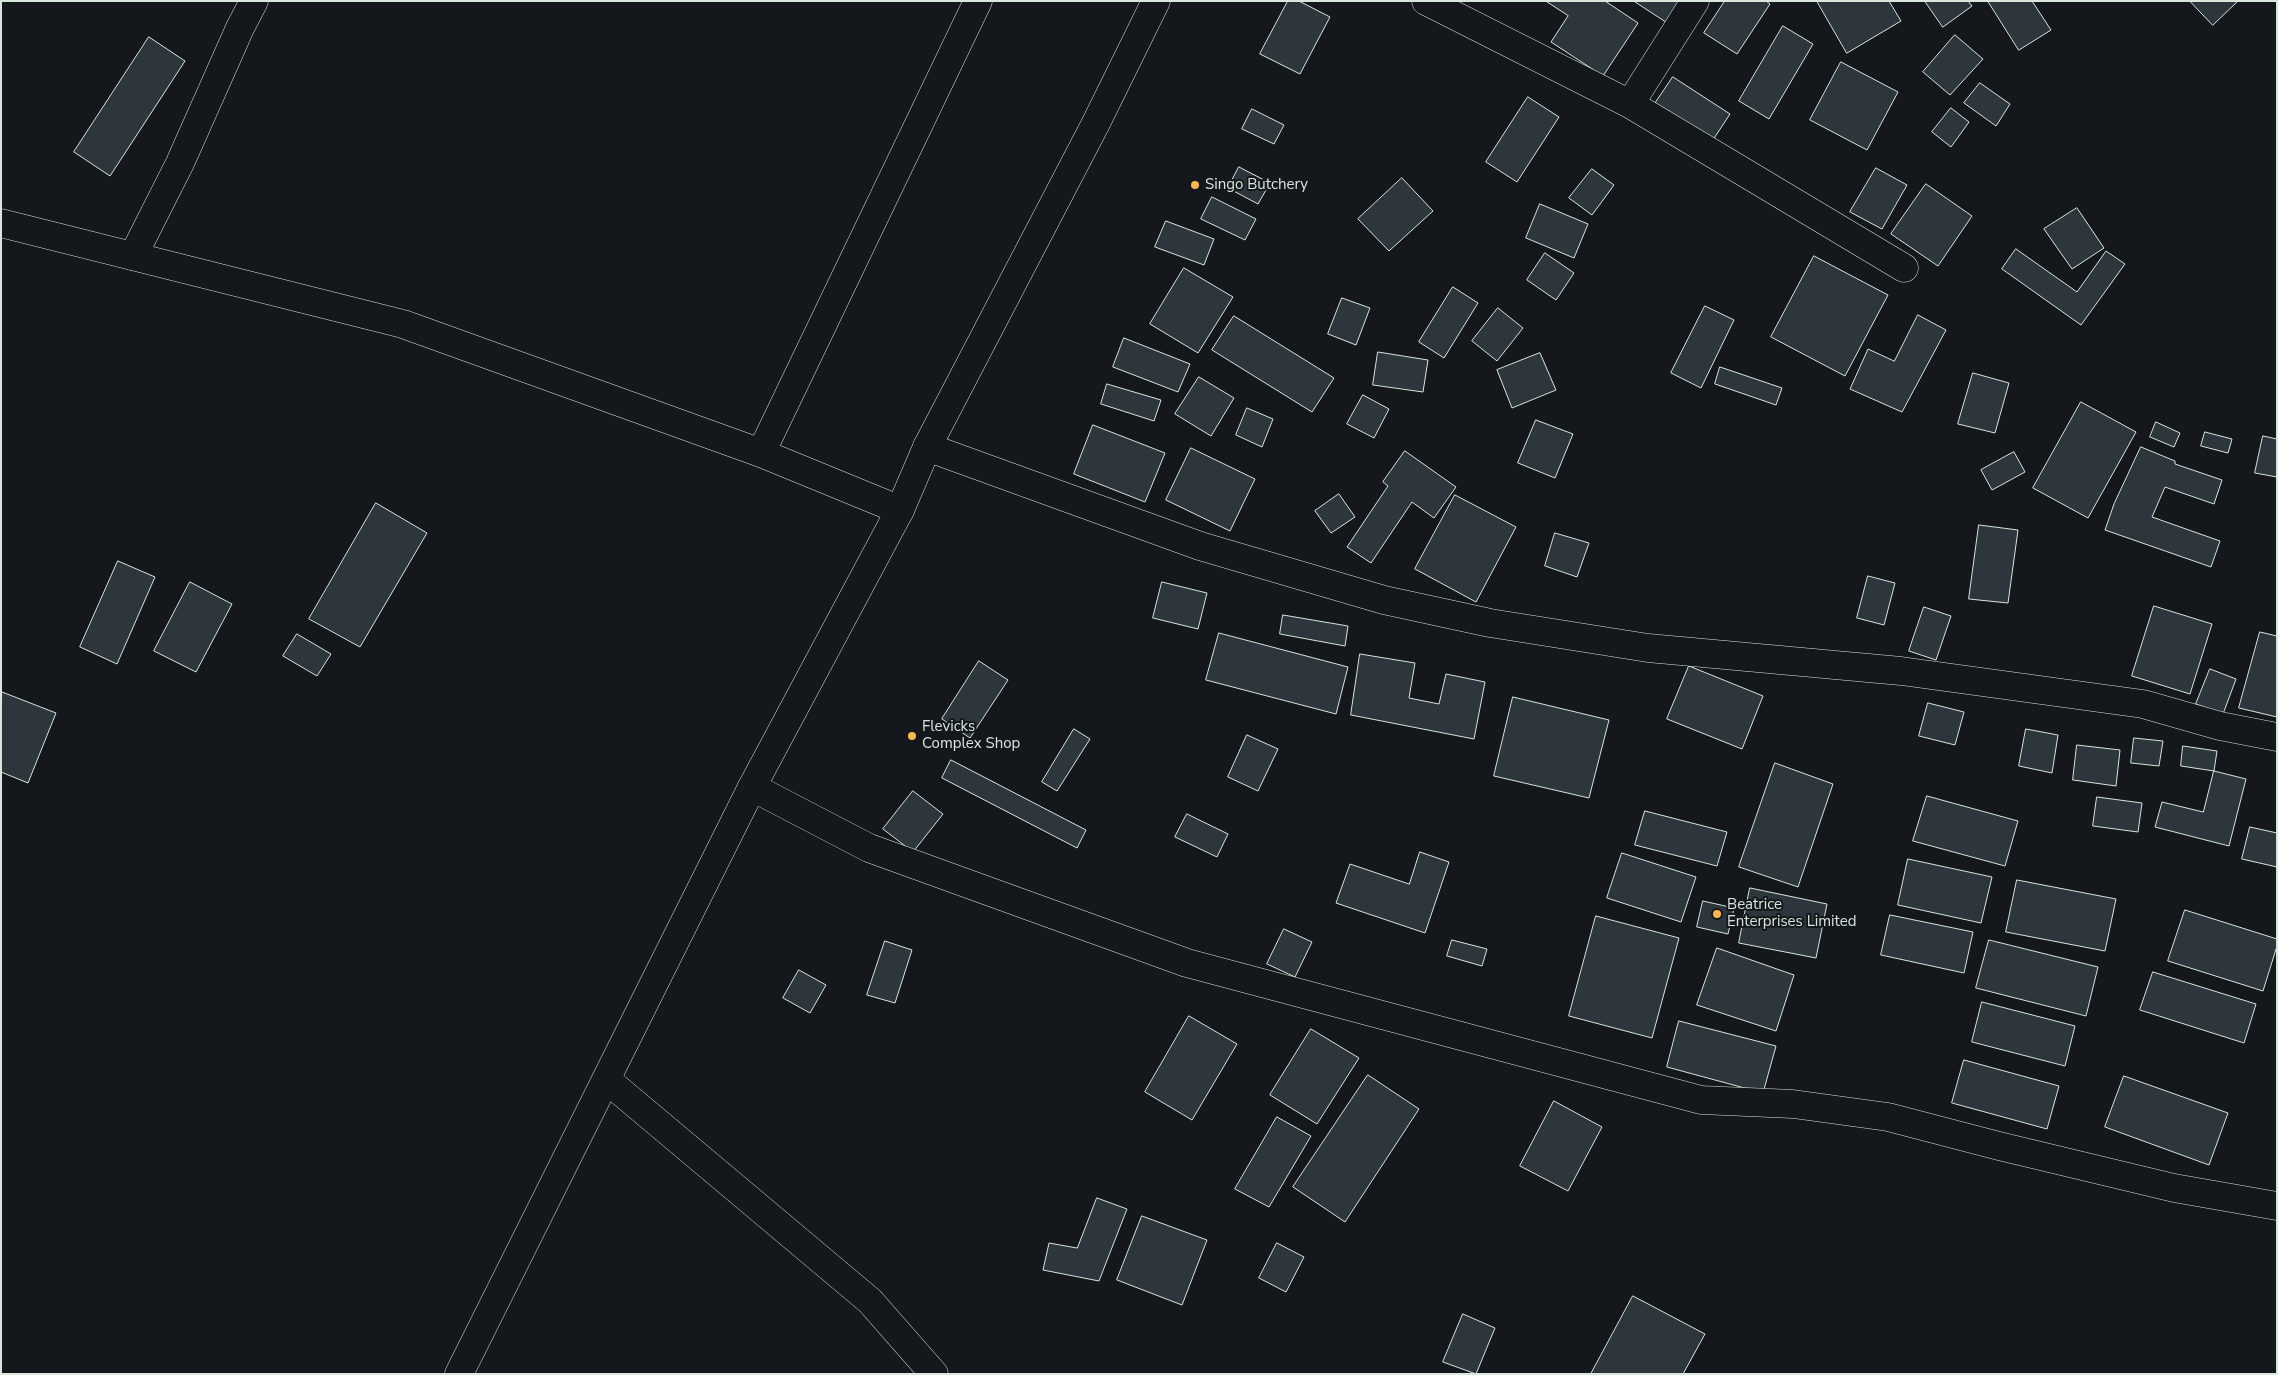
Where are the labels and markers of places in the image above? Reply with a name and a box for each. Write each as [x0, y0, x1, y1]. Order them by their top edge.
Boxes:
place label: Singo Butchery [1205, 176, 1308, 194]
marker: Singo Butchery [1189, 179, 1201, 191]
place label: Flevicks Complex Shop [922, 718, 1020, 753]
marker: Flevicks Complex Shop [906, 730, 918, 742]
place label: Beatrice Enterprises Limited [1727, 896, 1856, 931]
marker: Beatrice Enterprises Limited [1711, 908, 1723, 920]

